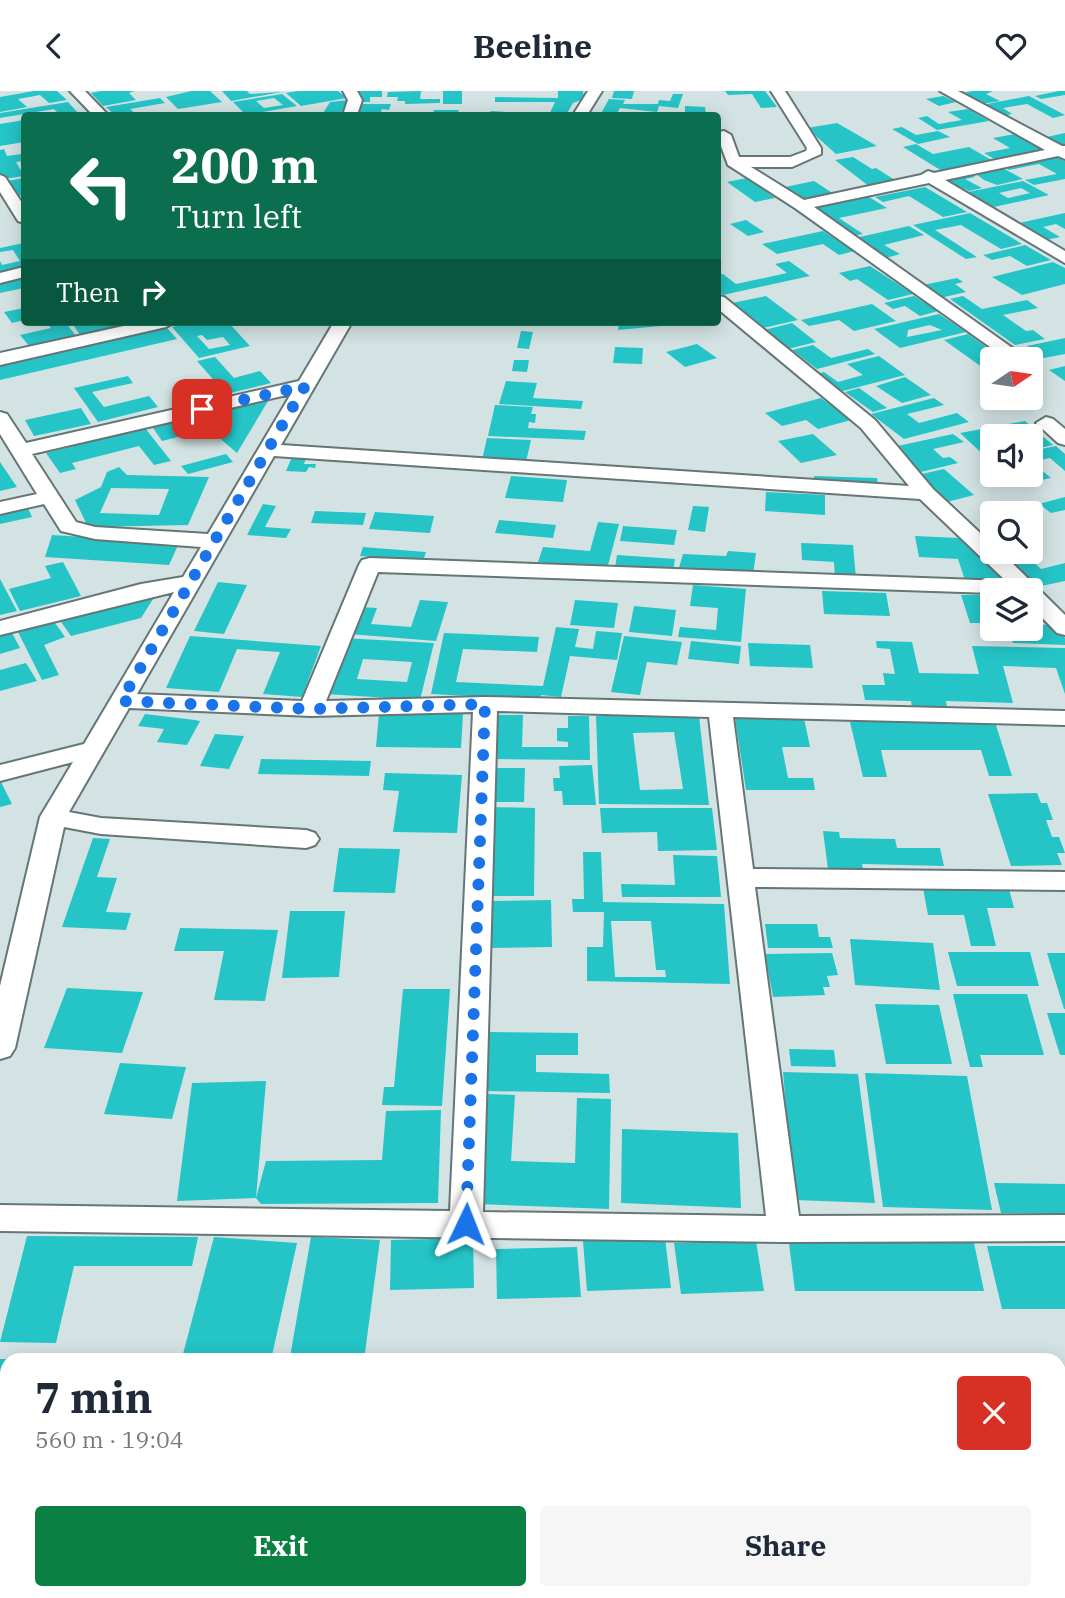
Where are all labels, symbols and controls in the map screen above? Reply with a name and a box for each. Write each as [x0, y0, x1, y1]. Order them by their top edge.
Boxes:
text: Beeline [473, 25, 592, 67]
icon: back [35, 27, 73, 65]
icon: heart [992, 27, 1030, 65]
text: 200 m [171, 133, 318, 196]
icon: left [56, 140, 147, 231]
text: Turn left [171, 195, 302, 237]
icon: right [134, 273, 172, 311]
text: Then [56, 275, 120, 309]
north arrow [980, 347, 1043, 409]
map controls [980, 347, 1043, 641]
pin [172, 379, 232, 439]
icon: arrive [183, 390, 221, 428]
button: sound [980, 424, 1043, 487]
button: search [980, 501, 1043, 564]
button: layers [980, 578, 1043, 641]
position arrow [429, 1187, 503, 1261]
text: 7 min [35, 1370, 153, 1425]
button: close [957, 1376, 1031, 1450]
text: 560 m · 19:04 [35, 1424, 184, 1454]
button: Exit [35, 1506, 526, 1586]
button: Share [540, 1506, 1031, 1586]

